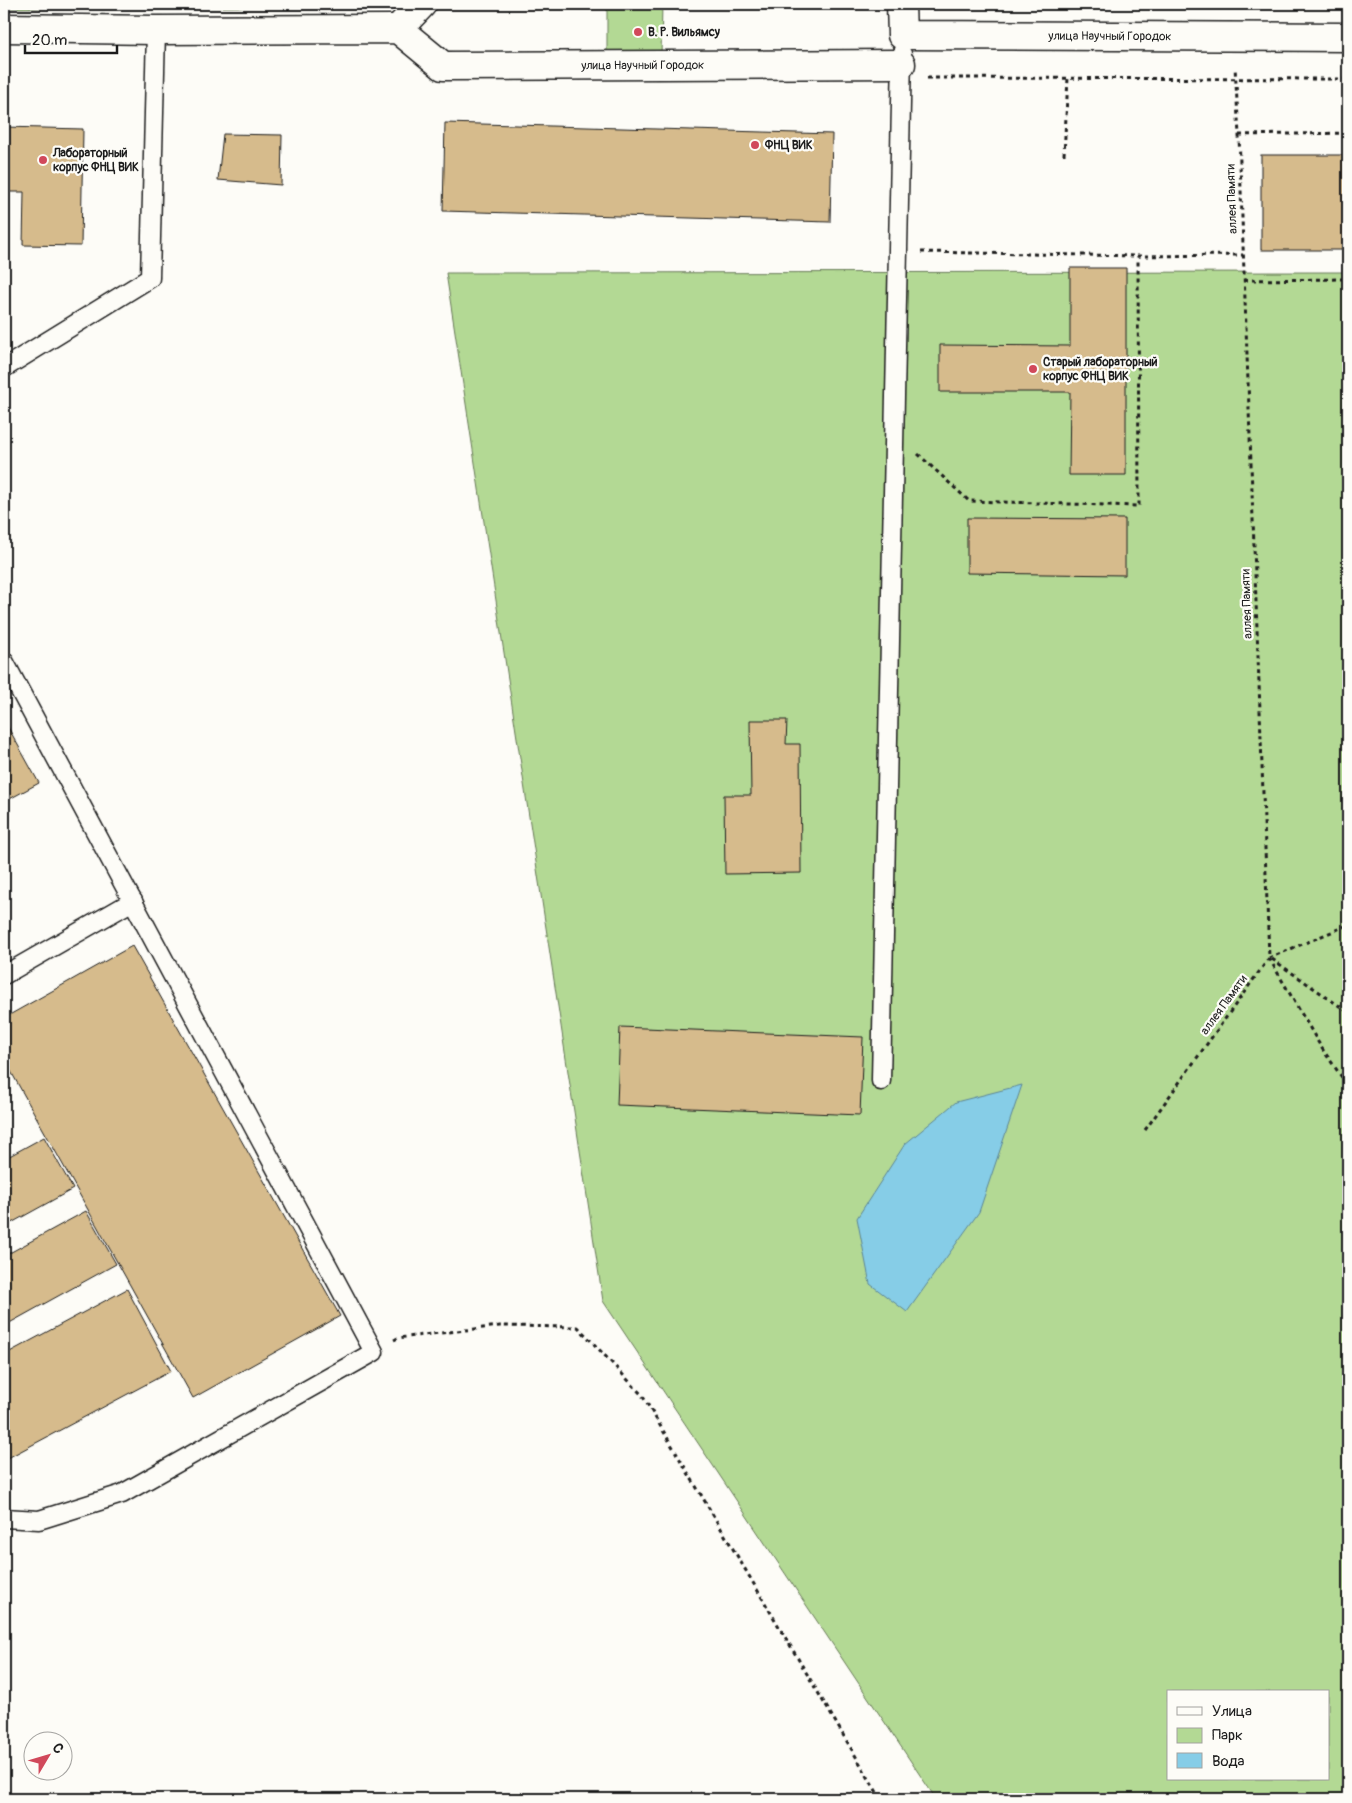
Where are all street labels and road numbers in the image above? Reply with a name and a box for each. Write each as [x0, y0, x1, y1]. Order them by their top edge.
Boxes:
street label: улица Научный Городок [1047, 28, 1172, 44]
street label: улица Научный Городок [580, 57, 704, 73]
street label: аллея Памяти [1223, 163, 1241, 234]
street label: аллея Памяти [1238, 568, 1256, 639]
street label: аллея Памяти [1197, 972, 1251, 1038]

